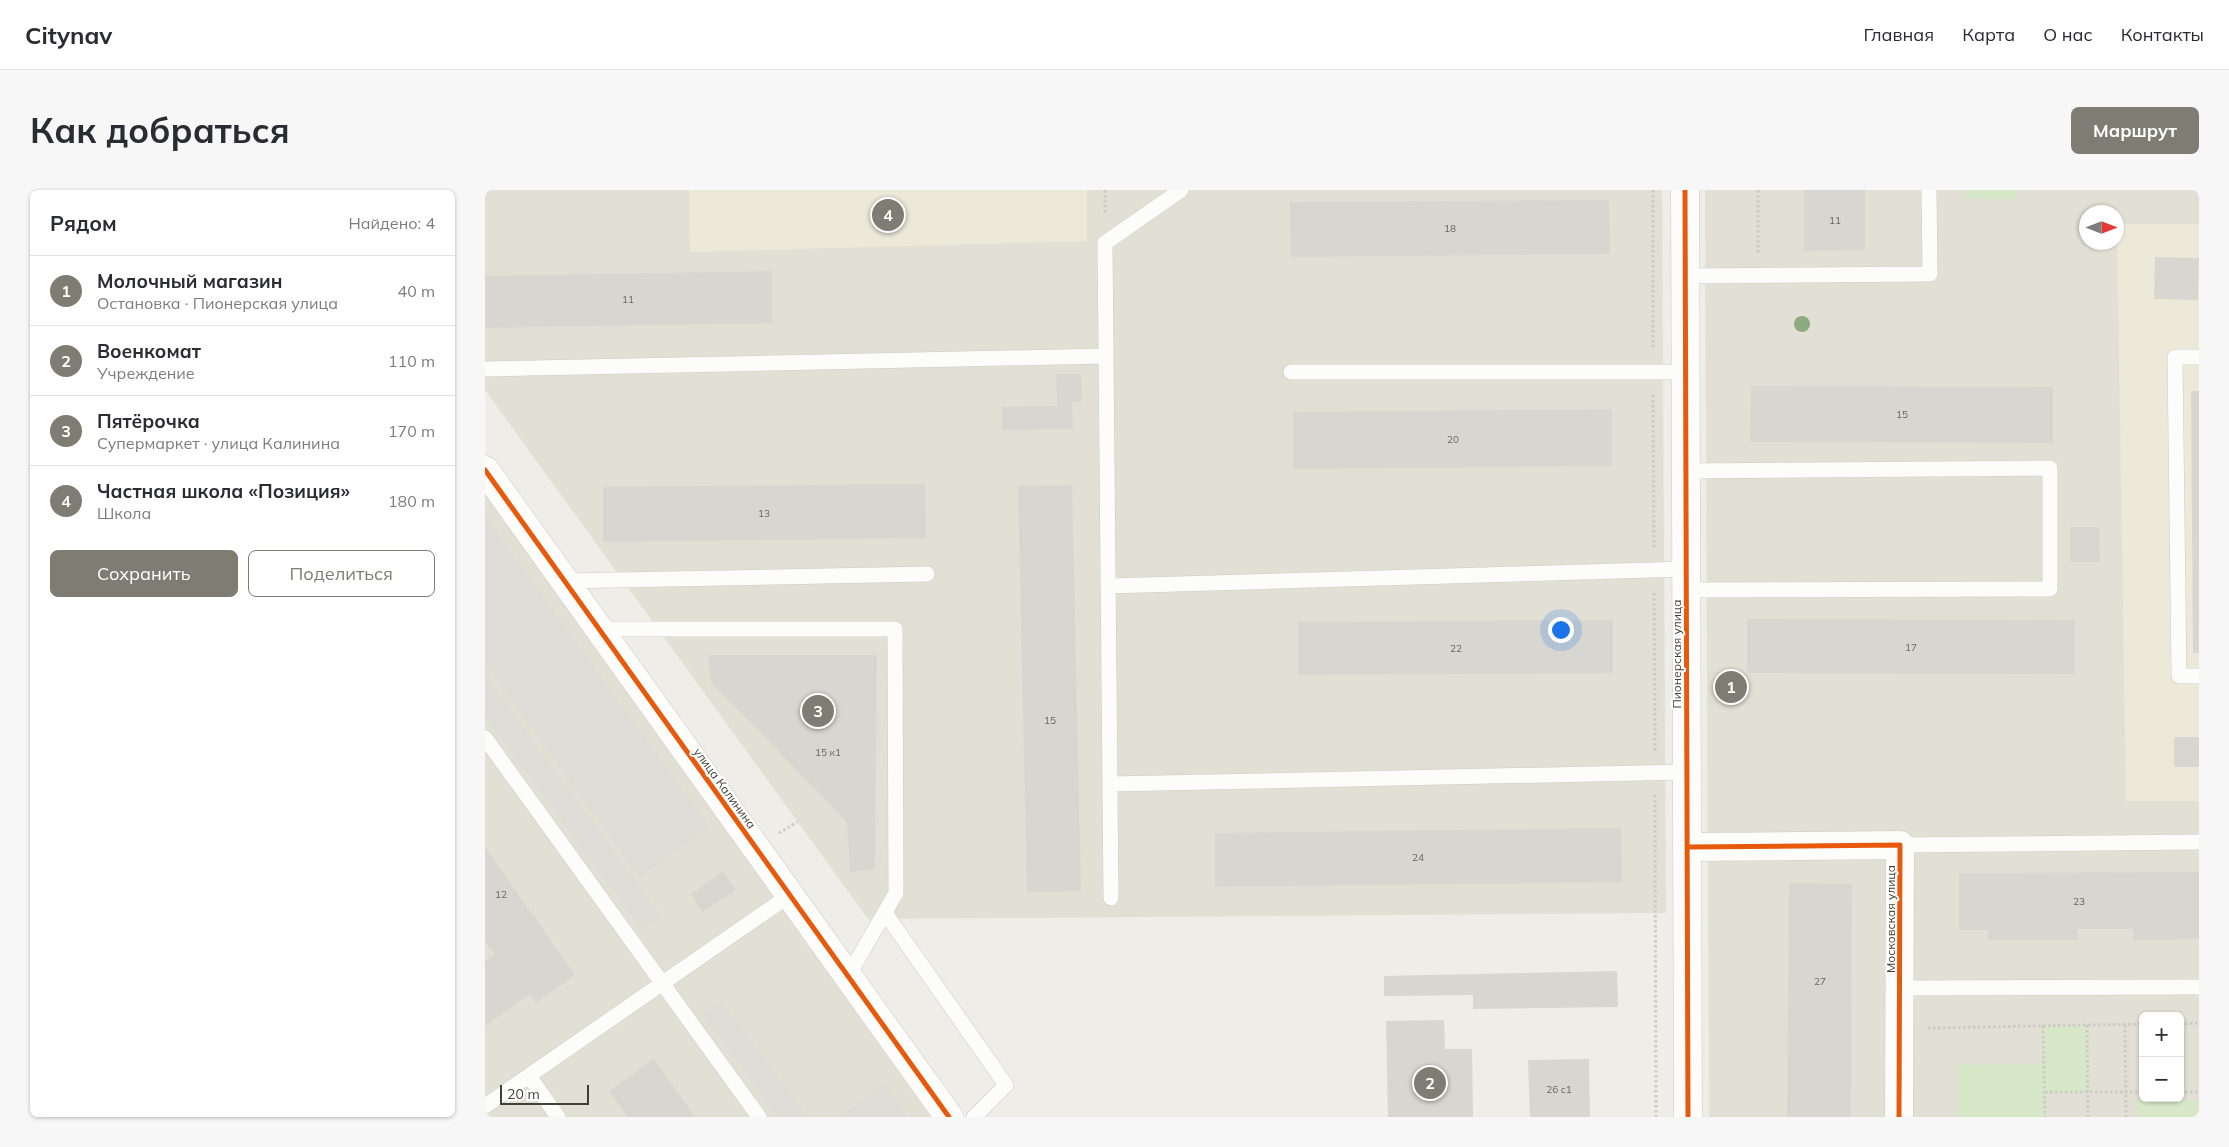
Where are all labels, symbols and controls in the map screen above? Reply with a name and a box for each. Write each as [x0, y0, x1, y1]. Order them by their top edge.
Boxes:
text: Citynav [25, 20, 112, 50]
text: Главная [1864, 23, 1934, 46]
text: Карта [1962, 23, 2015, 46]
text: О нас [2043, 23, 2093, 46]
text: Контакты [2121, 23, 2204, 46]
button: Маршрут [2071, 107, 2199, 154]
text: Как добраться [30, 108, 290, 152]
pin: 4 [872, 196, 904, 234]
north arrow [2079, 205, 2124, 250]
text: Рядом [50, 210, 117, 236]
text: Найдено: 4 [349, 213, 435, 233]
house number: 11 [1829, 214, 1841, 227]
house number: 18 [1444, 222, 1456, 235]
text: Молочный магазин [97, 269, 282, 293]
text: 1 [61, 281, 71, 301]
text: 40 m [398, 281, 435, 301]
text: Остановка · Пионерская улица [97, 293, 338, 313]
house number: 11 [622, 293, 634, 306]
text: Военкомат [97, 339, 201, 363]
text: 2 [61, 351, 71, 371]
text: 110 m [388, 351, 435, 371]
text: Учреждение [97, 363, 195, 383]
house number: 15 [1896, 408, 1908, 421]
text: Пятёрочка [97, 409, 200, 433]
text: 3 [61, 421, 71, 441]
text: 170 m [388, 421, 435, 441]
text: Супермаркет · улица Калинина [97, 433, 340, 453]
house number: 20 [1447, 433, 1459, 446]
text: Частная школа «Позиция» [97, 479, 350, 503]
text: 4 [61, 491, 71, 511]
text: 180 m [388, 491, 435, 511]
text: Школа [97, 503, 151, 523]
house number: 13 [758, 507, 770, 520]
button: Сохранить [50, 550, 238, 597]
button: Поделиться [248, 550, 435, 597]
street label: Пионерская улица [1669, 600, 1684, 708]
your location [1548, 617, 1574, 643]
house number: 17 [1905, 641, 1917, 654]
house number: 22 [1450, 642, 1462, 655]
pin: 1 [1715, 668, 1747, 706]
pin: 3 [802, 692, 834, 730]
house number: 15 [1044, 714, 1056, 727]
street label: улица Калинина [691, 745, 759, 831]
house number: 15 к1 [815, 746, 841, 759]
house number: 24 [1412, 851, 1424, 864]
street label: Московская улица [1883, 865, 1898, 973]
house number: 12 [495, 888, 507, 901]
house number: 23 [2073, 895, 2085, 908]
house number: 27 [1814, 975, 1826, 988]
map controls [2139, 1012, 2184, 1102]
button: + [2139, 1012, 2184, 1057]
button: − [2139, 1057, 2184, 1102]
pin: 2 [1414, 1064, 1446, 1102]
scale bar [500, 1082, 589, 1105]
house number: 26 с1 [1546, 1083, 1572, 1096]
text: 20 m [507, 1085, 540, 1103]

